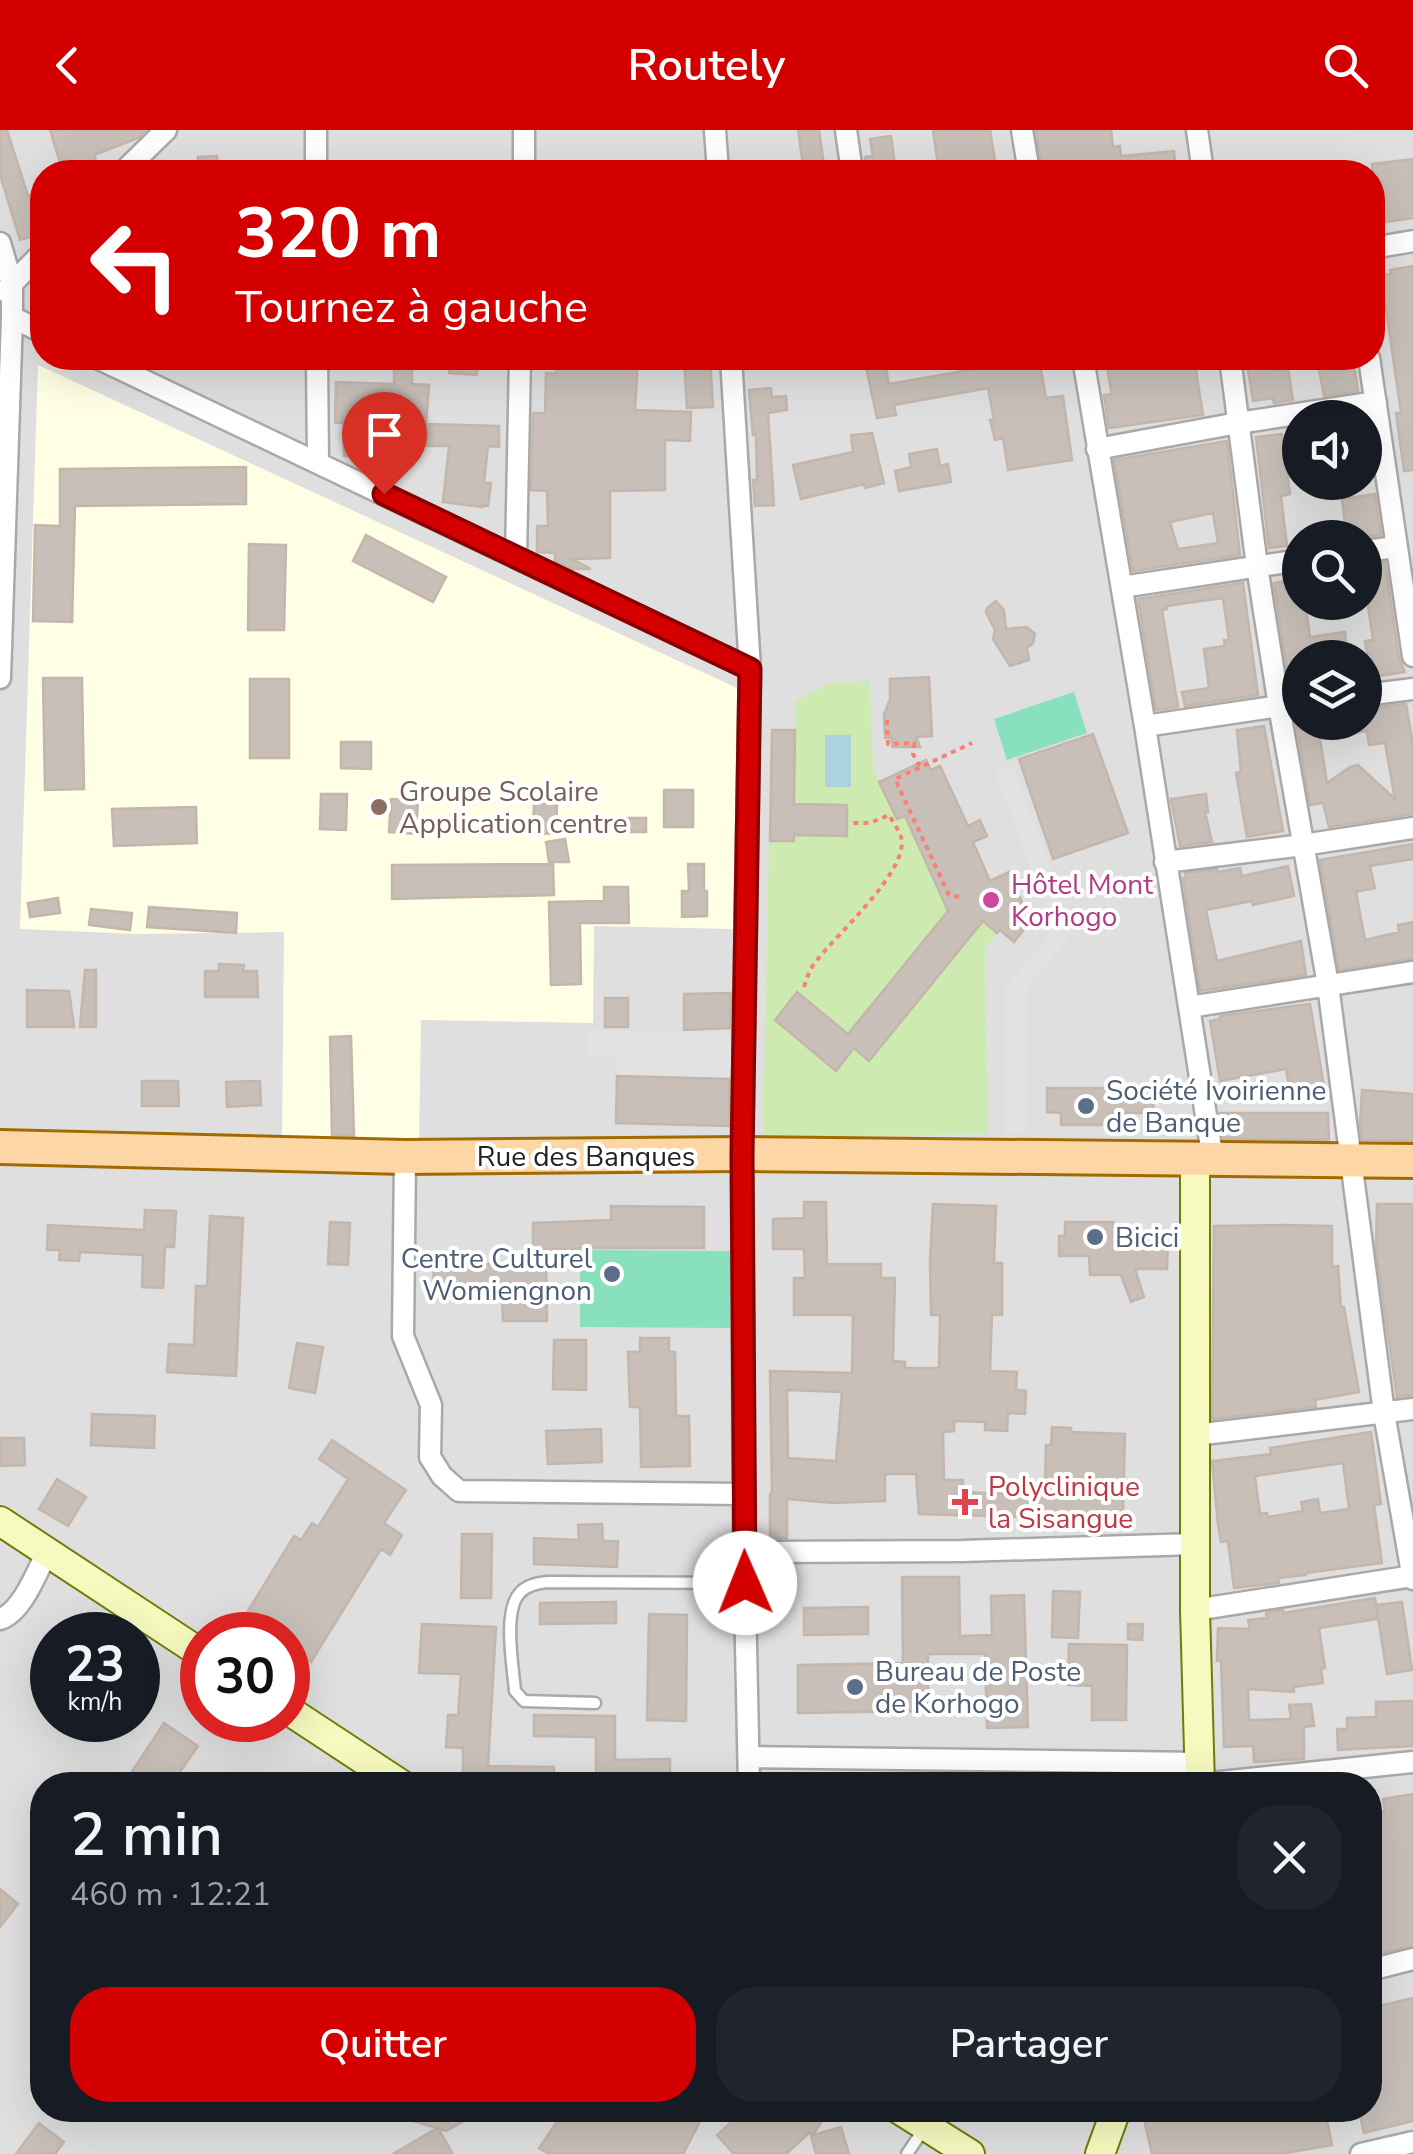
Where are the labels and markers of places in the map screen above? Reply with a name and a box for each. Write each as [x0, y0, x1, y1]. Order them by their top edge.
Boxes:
pin [342, 392, 427, 495]
place label: Groupe Scolaire Application centre [399, 773, 628, 843]
marker: Groupe Scolaire Application centre [368, 796, 390, 818]
place label: Hôtel Mont Korhogo [1011, 866, 1153, 936]
marker: Hôtel Mont Korhogo [980, 889, 1002, 911]
place label: Société Ivoirienne de Banque [1106, 1072, 1326, 1142]
marker: Société Ivoirienne de Banque [1075, 1095, 1097, 1117]
place label: Bicici [1115, 1219, 1179, 1257]
marker: Bicici [1084, 1226, 1106, 1248]
place label: Centre Culturel Womiengnon [401, 1240, 593, 1310]
marker: Centre Culturel Womiengnon [601, 1263, 623, 1285]
place label: Polyclinique la Sisangue [988, 1468, 1140, 1538]
marker: Polyclinique la Sisangue [952, 1489, 978, 1515]
place label: Bureau de Poste de Korhogo [875, 1653, 1081, 1723]
marker: Bureau de Poste de Korhogo [844, 1676, 866, 1698]

